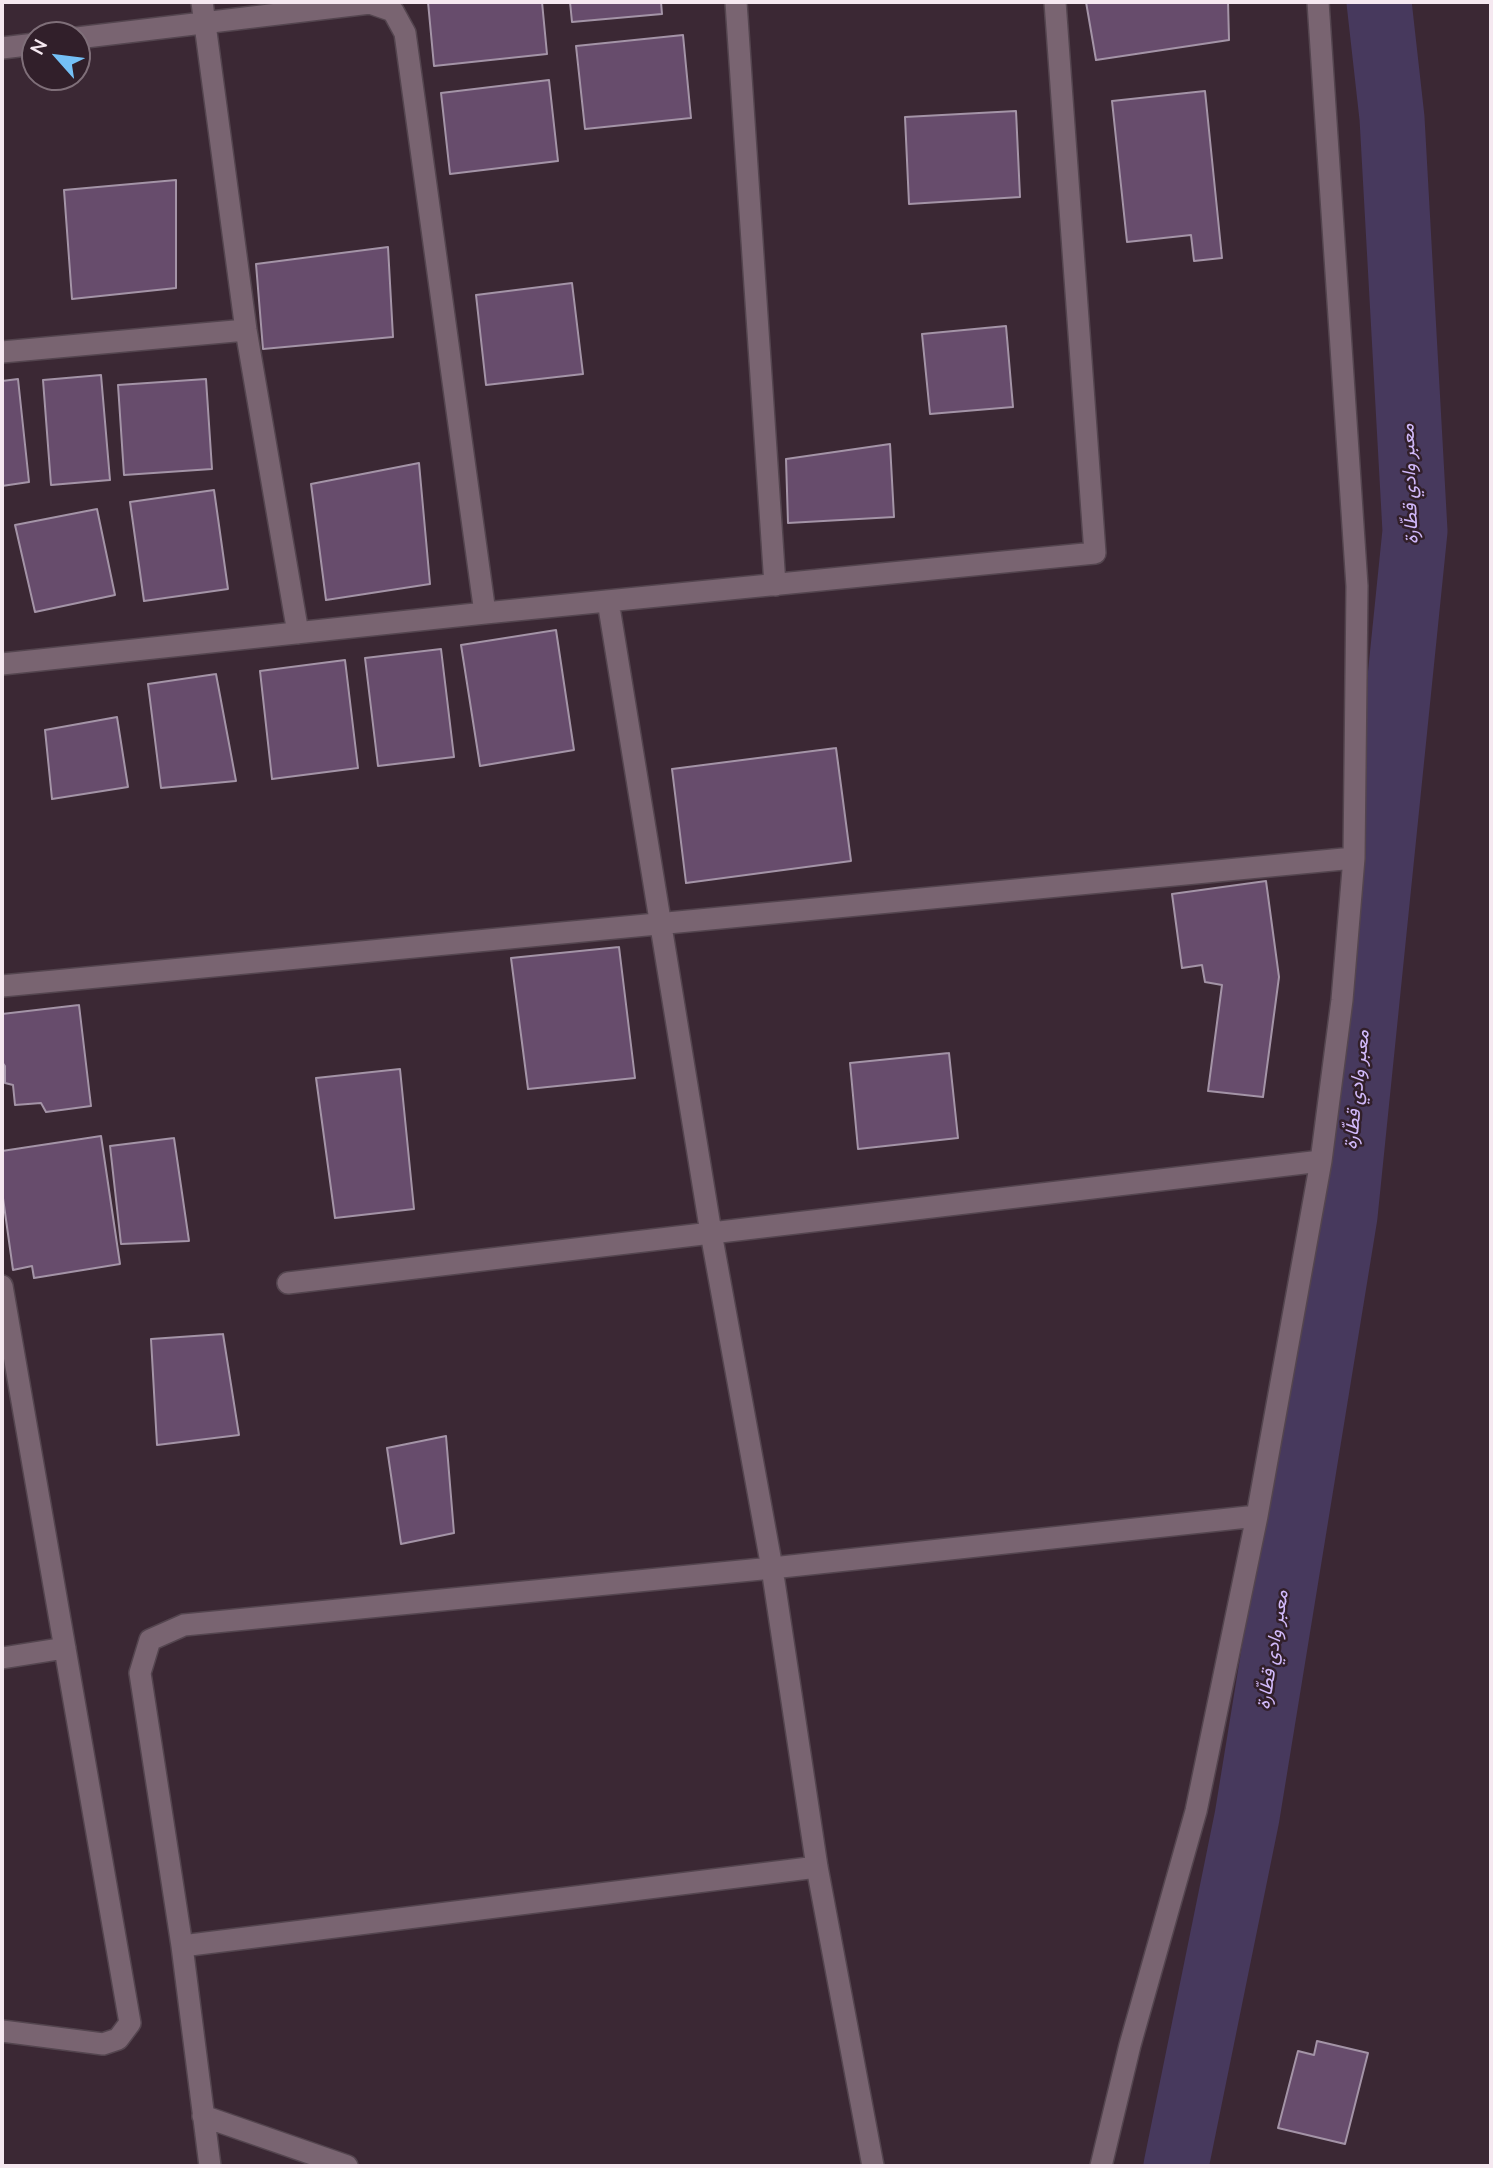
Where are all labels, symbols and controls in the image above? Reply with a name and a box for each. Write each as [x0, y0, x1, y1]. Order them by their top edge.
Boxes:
north arrow [21, 21, 91, 91]
text: N [24, 35, 54, 59]
water label: معبر وادي قطّارة [1398, 423, 1424, 545]
water label: معبر وادي قطّارة [1340, 1029, 1376, 1151]
water label: معبر وادي قطّارة [1253, 1589, 1295, 1711]

